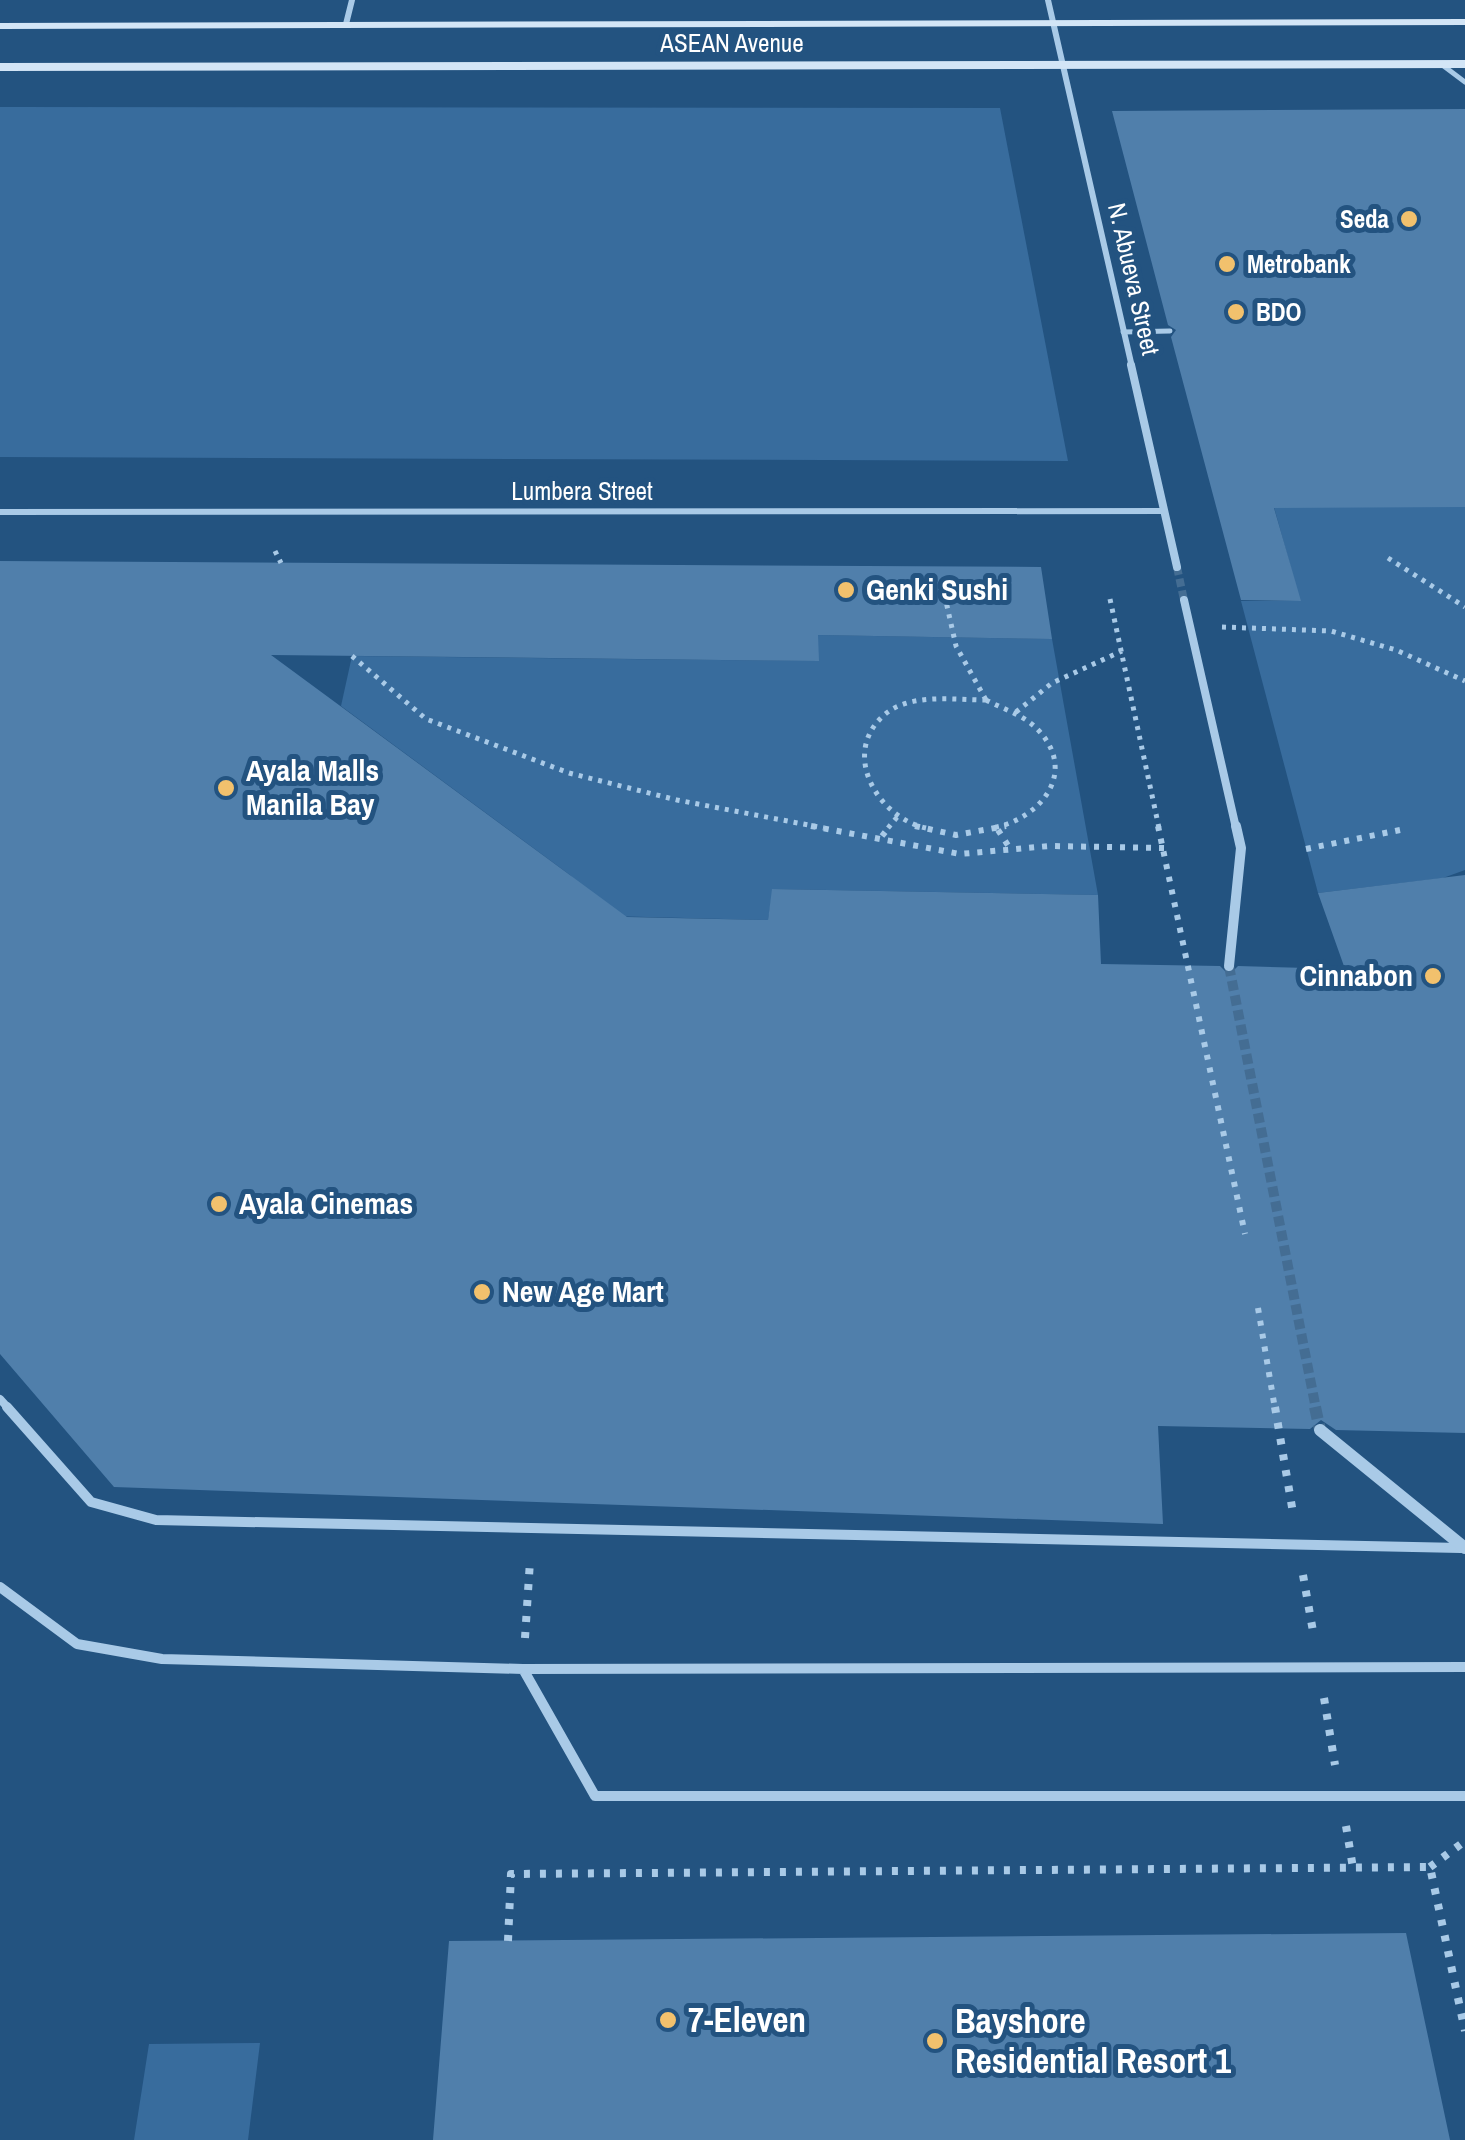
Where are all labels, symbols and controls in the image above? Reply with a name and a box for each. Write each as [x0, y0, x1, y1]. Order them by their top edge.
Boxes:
street label: ASEAN Avenue [659, 26, 804, 60]
street label: N. Abueva Street [1100, 200, 1168, 359]
place label: Seda [1340, 202, 1390, 236]
marker: Seda [1398, 208, 1420, 230]
place label: Metrobank [1247, 247, 1351, 281]
marker: Metrobank [1216, 253, 1238, 275]
place label: BDO [1256, 295, 1302, 329]
marker: BDO [1225, 301, 1247, 323]
street label: Lumbera Street [511, 474, 653, 508]
place label: Genki Sushi [866, 569, 1008, 609]
marker: Genki Sushi [835, 579, 857, 601]
place label: Ayala Malls Manila Bay [246, 750, 379, 824]
marker: Ayala Malls Manila Bay [215, 777, 237, 799]
place label: Cinnabon [1300, 955, 1413, 995]
marker: Cinnabon [1422, 965, 1444, 987]
place label: Ayala Cinemas [239, 1183, 413, 1223]
marker: Ayala Cinemas [208, 1193, 230, 1215]
place label: New Age Mart [502, 1271, 664, 1311]
marker: New Age Mart [471, 1281, 493, 1303]
place label: 7-Eleven [688, 1996, 806, 2043]
place label: Bayshore Residential Resort 1 [955, 1997, 1231, 2084]
marker: 7-Eleven [657, 2009, 679, 2031]
marker: Bayshore Residential Resort 1 [924, 2030, 946, 2052]

